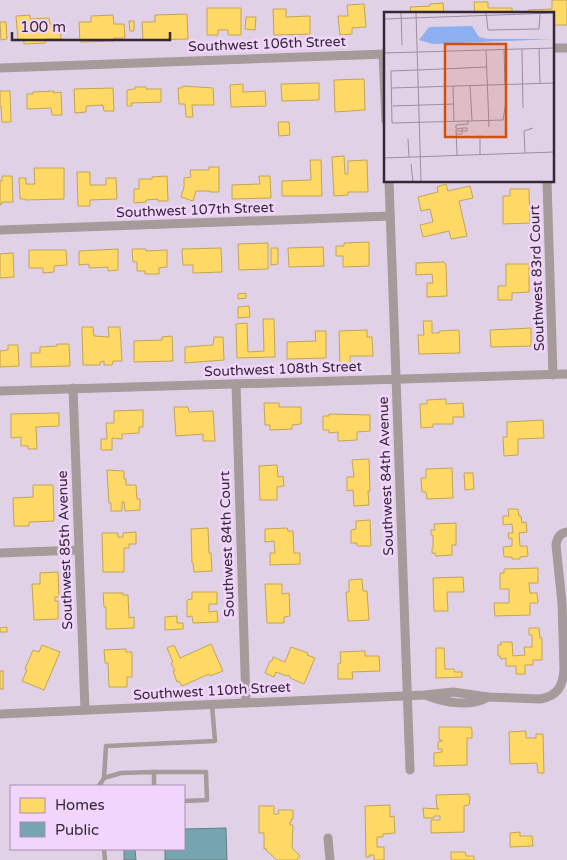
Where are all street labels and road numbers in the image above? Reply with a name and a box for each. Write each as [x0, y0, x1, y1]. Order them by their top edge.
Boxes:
street label: Southwest 106th Street [188, 33, 347, 55]
street label: Southwest 107th Street [116, 199, 275, 221]
street label: Southwest 83rd Court [526, 204, 548, 351]
street label: Southwest 108th Street [204, 358, 363, 380]
street label: Southwest 84th Avenue [375, 396, 397, 556]
street label: Southwest 85th Avenue [54, 470, 76, 630]
street label: Southwest 84th Court [216, 470, 238, 617]
street label: Southwest 110th Street [133, 678, 292, 704]

